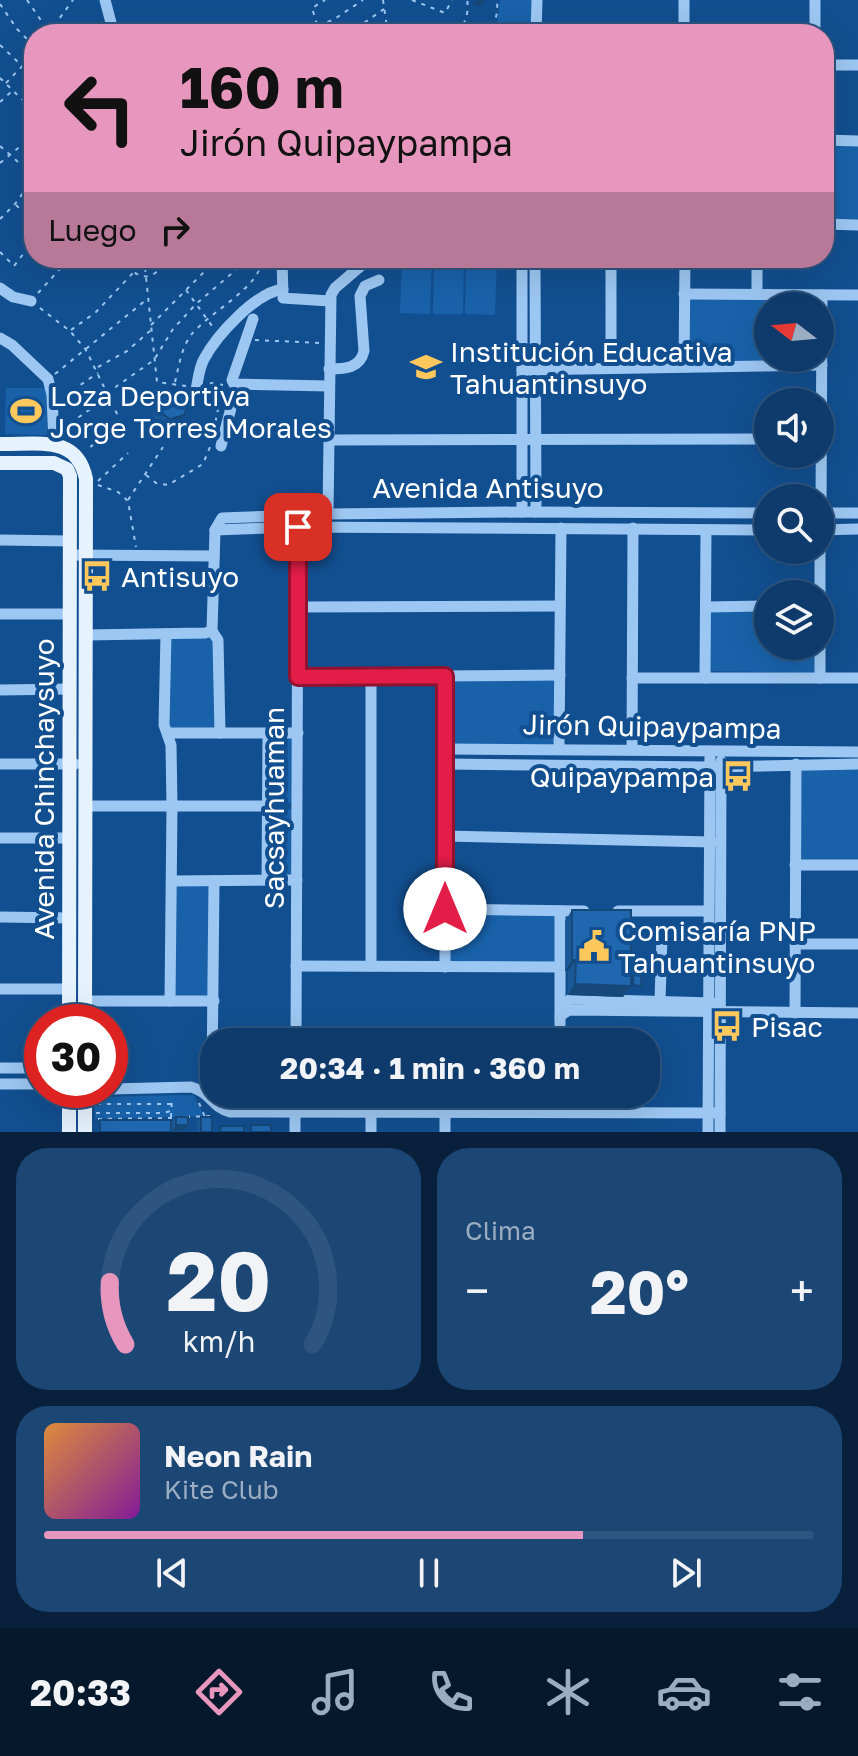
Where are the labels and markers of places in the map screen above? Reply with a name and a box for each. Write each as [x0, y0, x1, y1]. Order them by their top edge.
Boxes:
place label: Institución Educativa Tahuantinsuyo [450, 335, 733, 400]
school or university icon: Institución Educativa Tahuantinsuyo [409, 350, 443, 384]
place label: Loza Deportiva Jorge Torres Morales [50, 379, 332, 444]
sports icon: Loza Deportiva Jorge Torres Morales [9, 394, 43, 428]
pin [264, 493, 332, 561]
bus stop icon: Antisuyo [80, 559, 114, 593]
place label: Antisuyo [121, 560, 239, 593]
bus stop icon: Quipaypampa [721, 759, 755, 793]
place label: Quipaypampa [530, 760, 714, 793]
place label: Comisaría PNP Tahuantinsuyo [618, 914, 816, 979]
public building icon: Comisaría PNP Tahuantinsuyo [577, 929, 611, 963]
bus stop icon: Pisac [710, 1009, 744, 1043]
place label: Pisac [751, 1010, 823, 1043]

